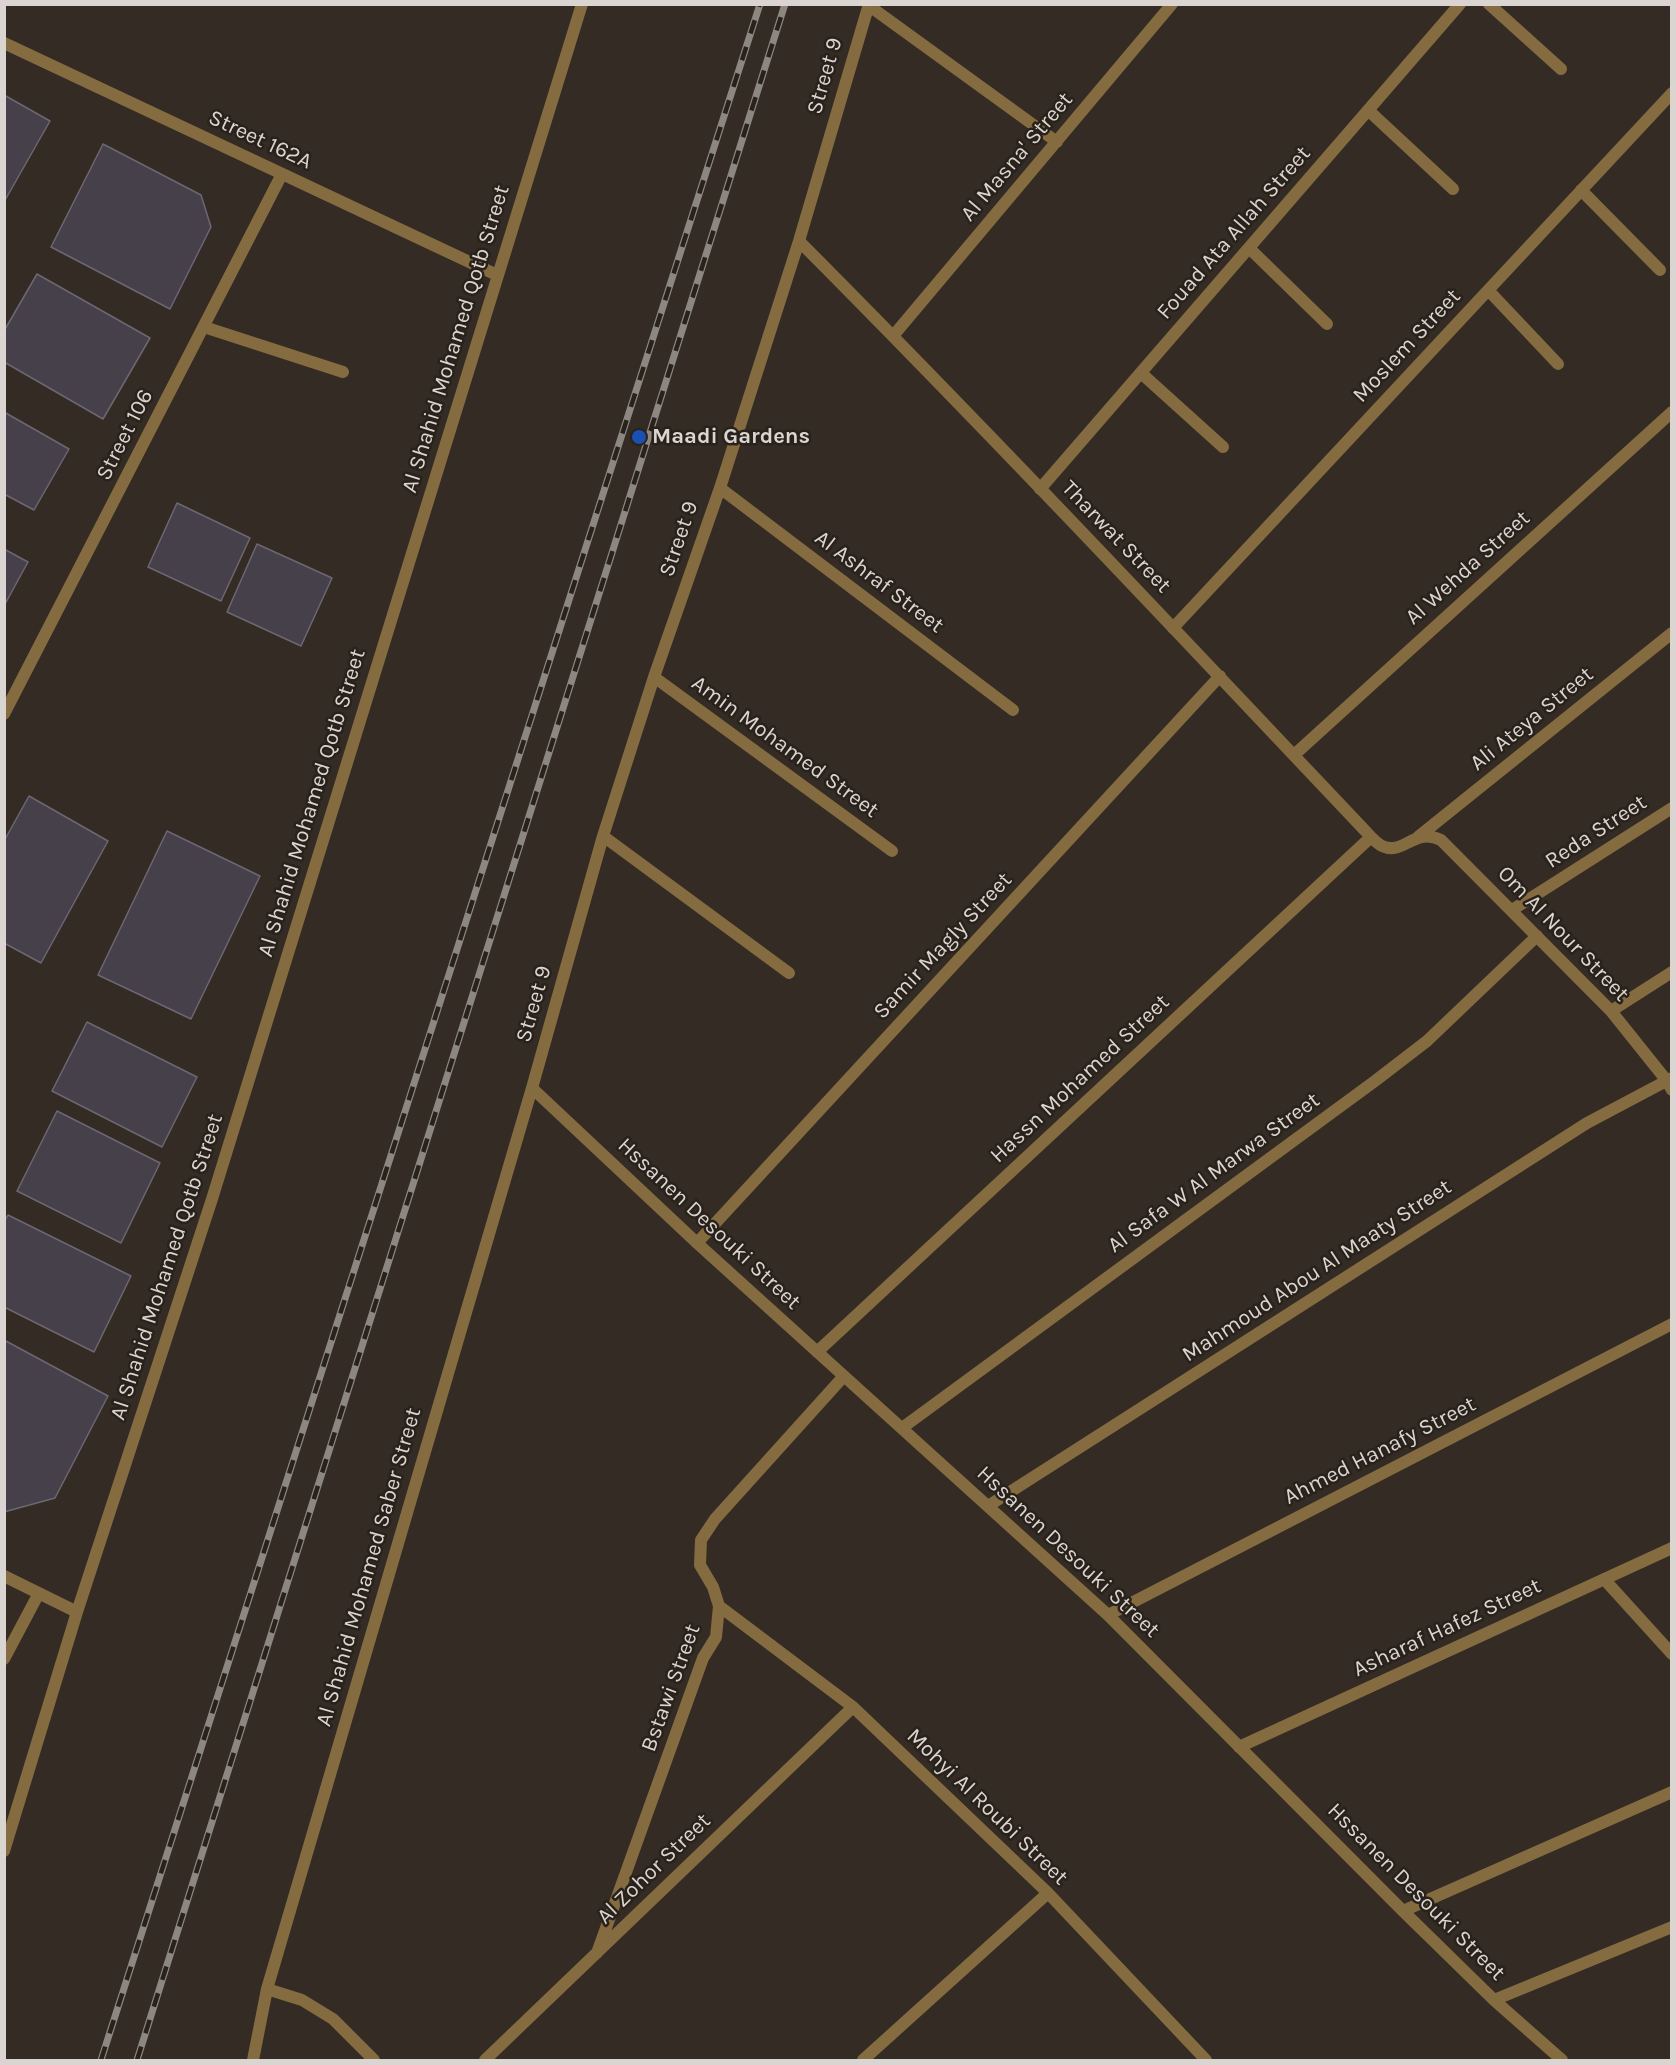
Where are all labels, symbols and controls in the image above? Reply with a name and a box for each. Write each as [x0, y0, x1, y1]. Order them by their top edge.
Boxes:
street label: Street 9 [802, 35, 848, 117]
street label: Al Masna' Street [955, 87, 1079, 227]
street label: Street 162A [204, 105, 316, 175]
street label: Fouad Ata Allah Street [1152, 141, 1316, 325]
street label: Al Shahid Mohamed Qotb Street [397, 182, 515, 496]
street label: Moslem Street [1348, 284, 1466, 408]
street label: Street 106 [91, 385, 159, 485]
place label: Maadi Gardens [652, 424, 810, 450]
marker: Maadi Gardens [630, 428, 648, 446]
street label: Tharwat Street [1056, 475, 1176, 599]
street label: Street 9 [654, 498, 704, 580]
street label: Al Wehda Street [1400, 505, 1536, 631]
street label: Al Ashraf Street [809, 525, 949, 639]
street label: Al Shahid Mohamed Qotb Street [253, 646, 371, 960]
street label: Ali Ateya Street [1465, 661, 1599, 777]
street label: Amin Mohamed Street [686, 670, 884, 824]
street label: Reda Street [1540, 789, 1652, 875]
street label: Om Al Nour Street [1492, 861, 1634, 1007]
street label: Samir Magly Street [868, 867, 1018, 1025]
street label: Street 9 [511, 963, 557, 1045]
street label: Hassn Mohamed Street [985, 989, 1175, 1169]
street label: Al Safa W Al Marwa Street [1103, 1087, 1325, 1259]
street label: Al Shahid Mohamed Qotb Street [105, 1111, 229, 1423]
street label: Hssanen Desouki Street [612, 1132, 806, 1316]
street label: Mahmoud Abou Al Maaty Street [1178, 1174, 1456, 1368]
street label: Ahmed Hanafy Street [1280, 1391, 1480, 1511]
street label: Al Shahid Mohamed Saber Street [311, 1405, 427, 1729]
street label: Hssanen Desouki Street [971, 1460, 1165, 1644]
street label: Asharaf Hafez Street [1349, 1573, 1545, 1683]
street label: Bstawi Street [636, 1621, 706, 1755]
street label: Mohyi Al Roubi Street [901, 1723, 1073, 1891]
street label: Hssanen Desouki Street [1322, 1798, 1510, 1986]
street label: Al Zohor Street [592, 1808, 716, 1930]

